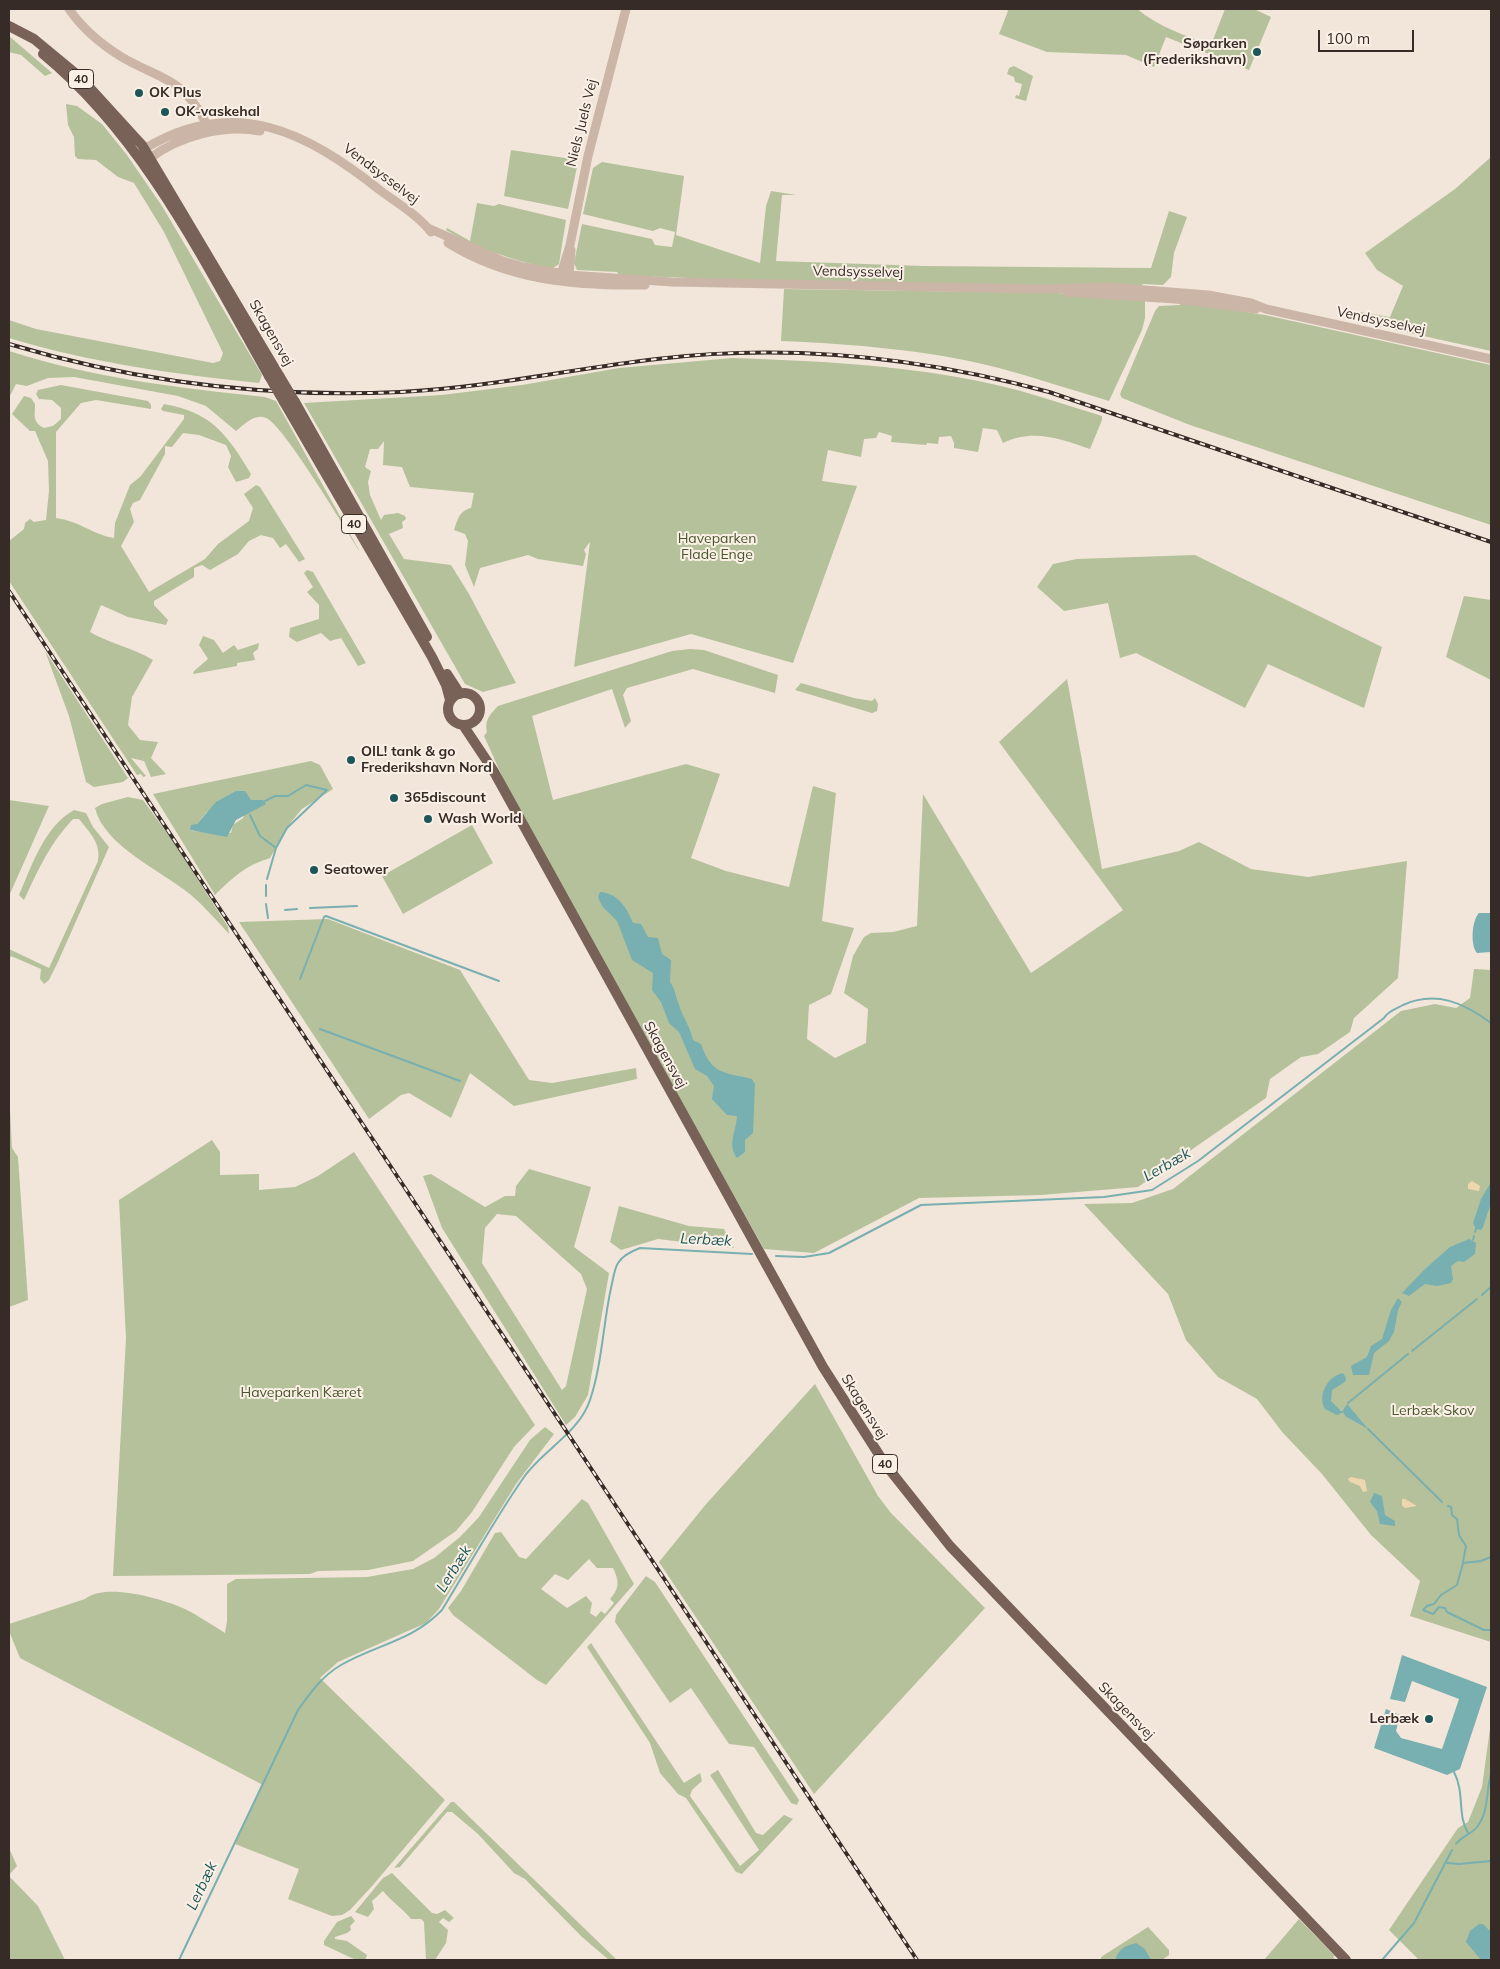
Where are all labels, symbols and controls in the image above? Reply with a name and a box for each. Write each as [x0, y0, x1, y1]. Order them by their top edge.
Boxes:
scale bar [1320, 20, 1416, 52]
text: 100 m [1326, 29, 1370, 48]
place label: Søparken (Frederikshavn) [1143, 36, 1247, 68]
marker: Søparken (Frederikshavn) [1251, 46, 1263, 58]
road number: 40 [68, 70, 94, 88]
street label: Niels Juels Vej [563, 78, 601, 168]
place label: OK Plus [149, 85, 202, 101]
marker: OK Plus [133, 87, 145, 99]
place label: OK-vaskehal [175, 104, 260, 120]
marker: OK-vaskehal [159, 106, 171, 118]
street label: Vendsysselvej [340, 140, 422, 208]
street label: Vendsysselvej [813, 263, 903, 281]
street label: Skagensvej [245, 297, 297, 369]
street label: Vendsysselvej [1335, 303, 1427, 339]
road number: 40 [342, 514, 366, 534]
park label: Haveparken Flade Enge [678, 531, 756, 564]
place label: OIL! tank & go Frederikshavn Nord [361, 744, 492, 776]
marker: OIL! tank & go Frederikshavn Nord [345, 754, 357, 766]
place label: 365discount [404, 790, 486, 806]
marker: 365discount [388, 792, 400, 804]
place label: Wash World [438, 811, 522, 827]
marker: Wash World [422, 813, 434, 825]
place label: Seatower [324, 862, 388, 878]
marker: Seatower [308, 864, 320, 876]
street label: Skagensvej [640, 1019, 690, 1091]
water label: Lerbæk [1140, 1144, 1194, 1186]
water label: Lerbæk [680, 1230, 732, 1250]
street label: Skagensvej [837, 1371, 891, 1443]
park label: Haveparken Kæret [240, 1385, 362, 1401]
park label: Lerbæk Skov [1392, 1403, 1474, 1419]
road number: 40 [872, 1455, 898, 1474]
water label: Lerbæk [433, 1542, 475, 1596]
street label: Skagensvej [1094, 1679, 1158, 1743]
place label: Lerbæk [1369, 1711, 1419, 1727]
marker: Lerbæk [1423, 1713, 1435, 1725]
water label: Lerbæk [183, 1859, 221, 1913]

